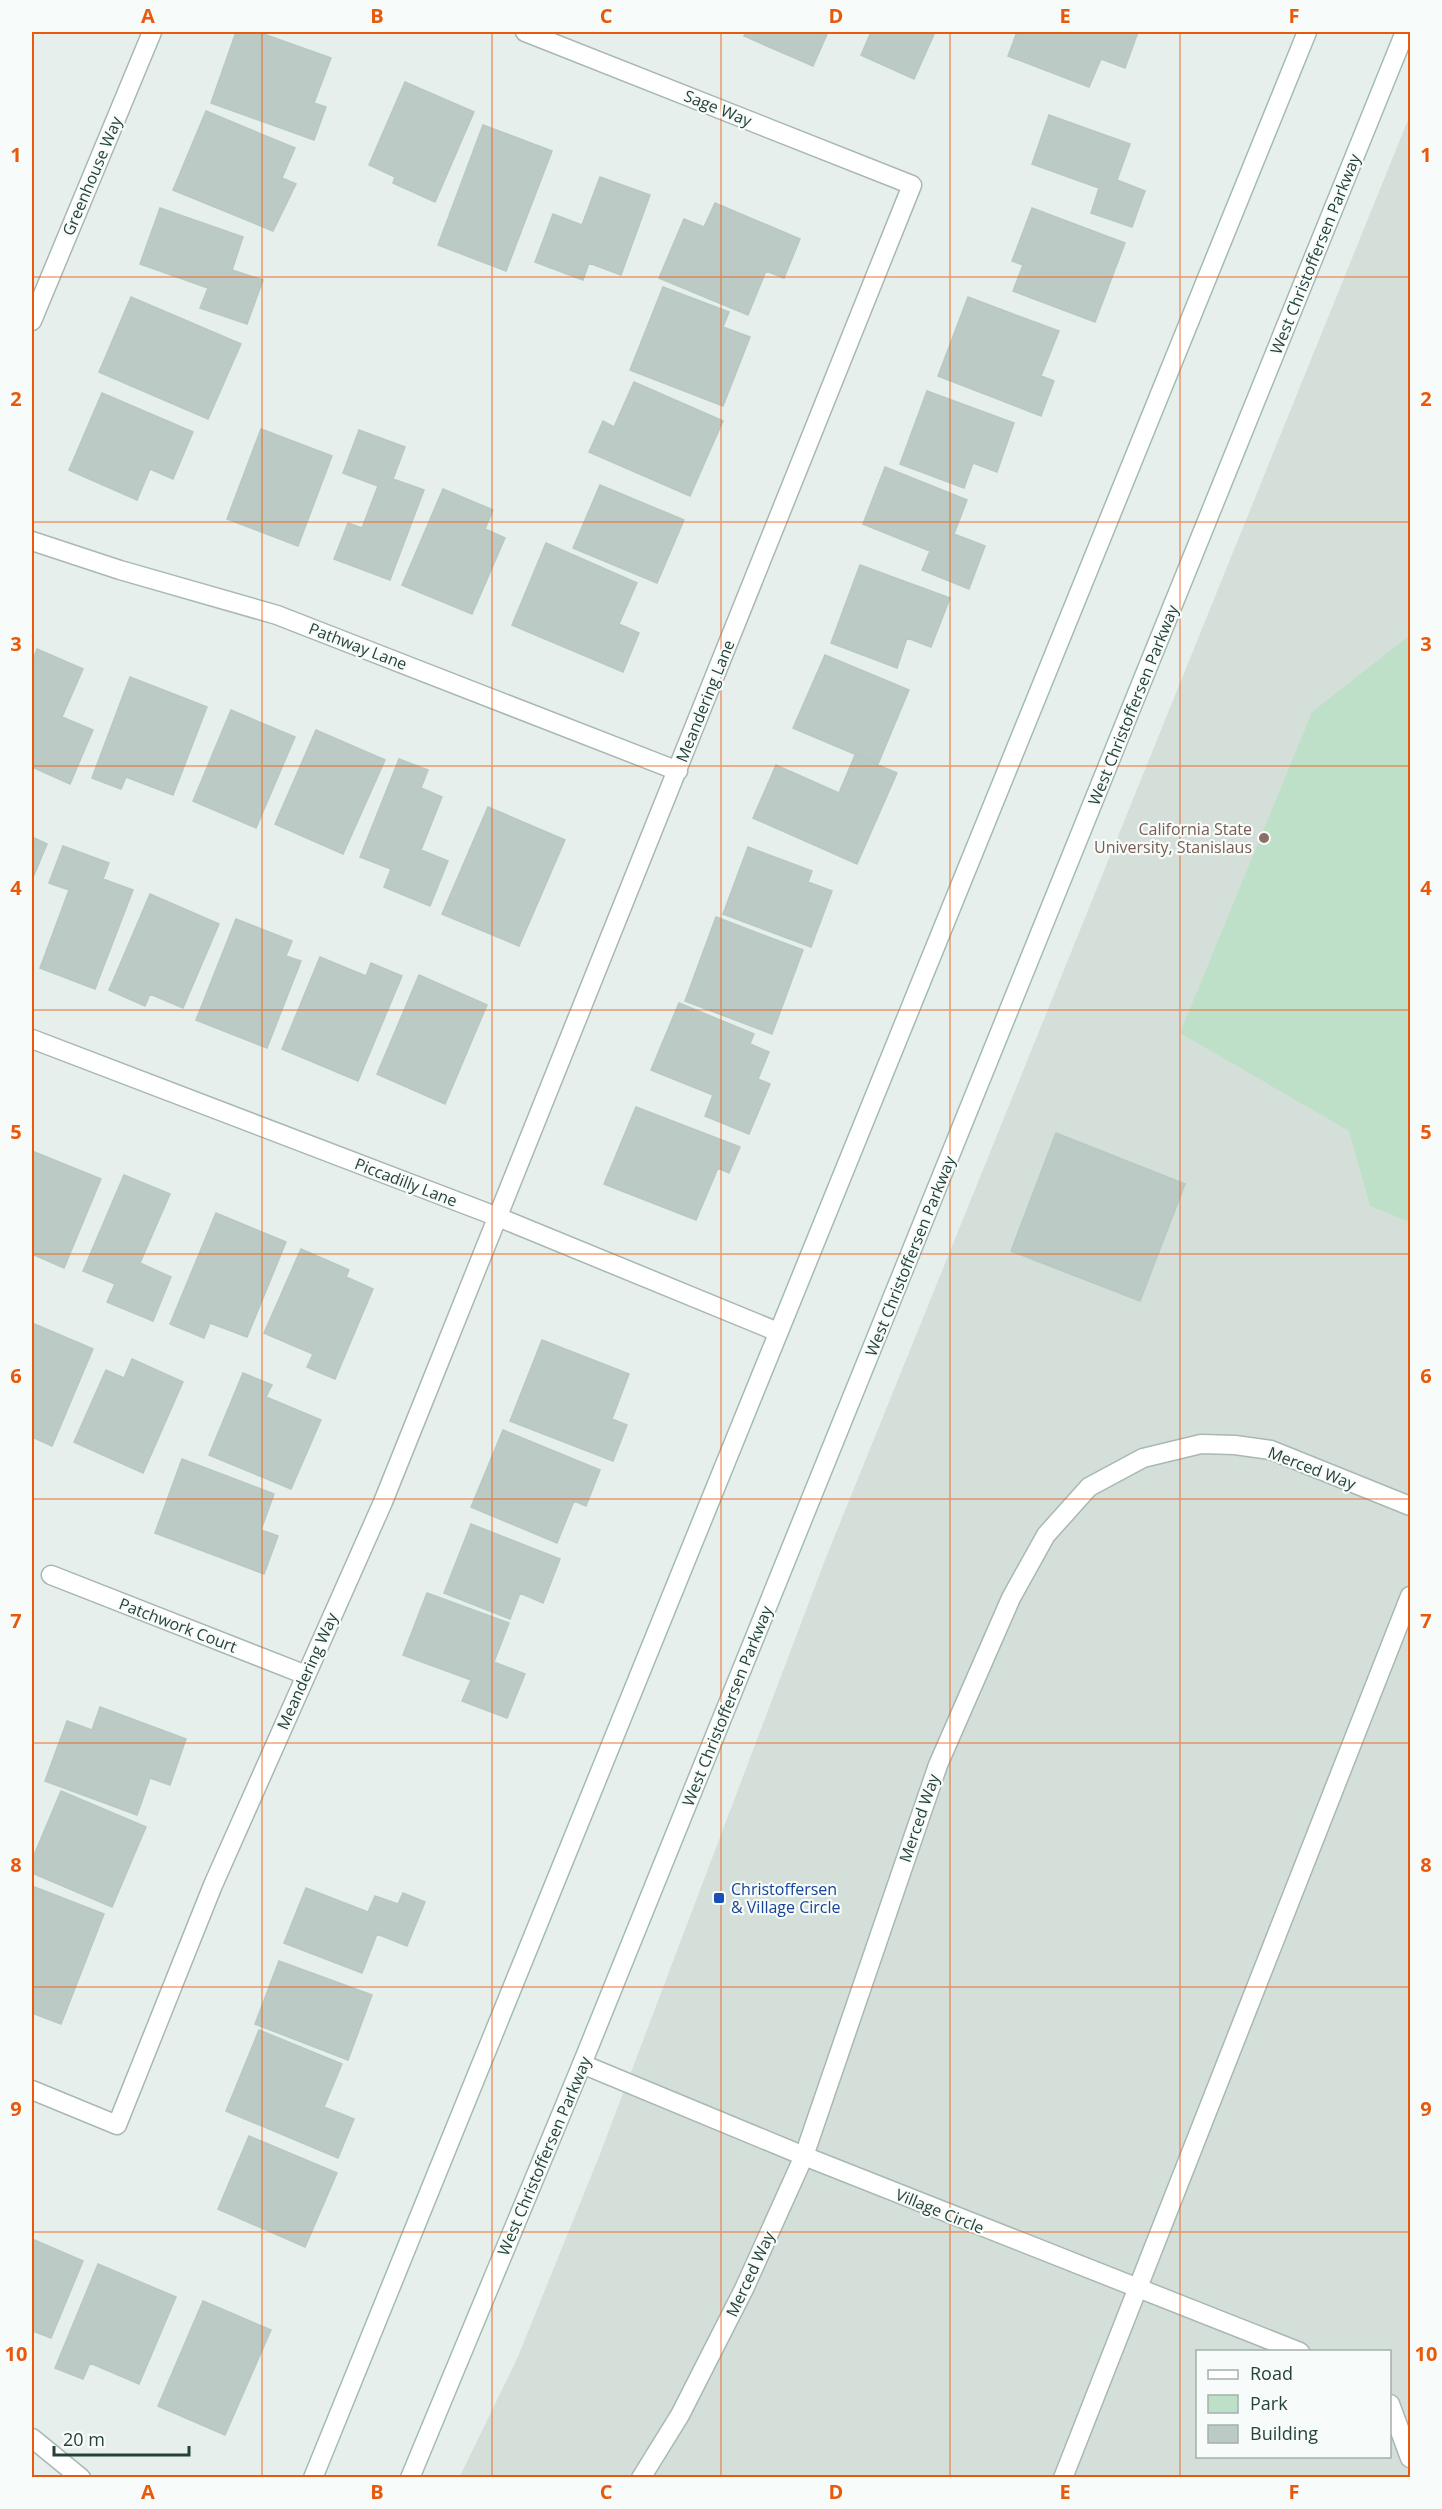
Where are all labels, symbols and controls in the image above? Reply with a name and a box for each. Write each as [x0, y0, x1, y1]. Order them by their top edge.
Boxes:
text: A [141, 2, 155, 29]
text: B [370, 2, 384, 29]
text: C [600, 2, 613, 29]
text: D [829, 2, 843, 29]
text: E [1059, 2, 1071, 29]
text: F [1289, 2, 1299, 29]
street label: Sage Way [681, 84, 756, 132]
street label: Greenhouse Way [57, 112, 127, 239]
text: 1 [10, 141, 22, 168]
text: 1 [1420, 141, 1432, 168]
street label: West Christoffersen Parkway [1265, 150, 1366, 357]
text: 2 [10, 385, 22, 412]
text: 2 [1420, 385, 1432, 412]
street label: West Christoffersen Parkway [1083, 601, 1184, 808]
street label: Pathway Lane [306, 617, 410, 675]
text: 3 [10, 630, 22, 657]
text: 3 [1420, 630, 1432, 657]
street label: Meandering Lane [670, 637, 740, 765]
place label: California State University, Stanislaus [1094, 818, 1252, 858]
marker: California State University, Stanislaus [1257, 831, 1271, 845]
text: 4 [10, 874, 22, 901]
text: 4 [1420, 874, 1432, 901]
text: 5 [10, 1118, 22, 1145]
text: 5 [1420, 1118, 1432, 1145]
street label: Piccadilly Lane [352, 1152, 460, 1212]
street label: West Christoffersen Parkway [860, 1152, 961, 1359]
text: 6 [10, 1362, 22, 1389]
text: 6 [1420, 1362, 1432, 1389]
street label: Merced Way [1265, 1441, 1360, 1495]
street label: Patchwork Court [116, 1592, 240, 1658]
street label: West Christoffersen Parkway [677, 1602, 778, 1809]
text: 7 [10, 1607, 22, 1634]
text: 7 [1420, 1607, 1432, 1634]
street label: Meandering Way [271, 1608, 343, 1733]
street label: Merced Way [894, 1770, 945, 1865]
text: 8 [10, 1851, 22, 1878]
text: 8 [1420, 1851, 1432, 1878]
place label: Christoffersen & Village Circle [731, 1878, 841, 1918]
marker: Christoffersen & Village Circle [712, 1891, 726, 1905]
street label: West Christoffersen Parkway [492, 2052, 596, 2259]
text: 9 [10, 2095, 22, 2122]
text: 9 [1420, 2095, 1432, 2122]
street label: Village Circle [892, 2183, 988, 2239]
street label: Merced Way [721, 2227, 780, 2320]
text: 10 [5, 2340, 27, 2367]
text: 10 [1415, 2340, 1437, 2367]
legend [1196, 2350, 1391, 2458]
text: Road [1250, 2361, 1293, 2385]
text: Park [1250, 2391, 1288, 2415]
scale bar [54, 2419, 189, 2457]
text: Building [1250, 2421, 1318, 2445]
text: 20 m [63, 2427, 105, 2451]
text: A [141, 2478, 155, 2505]
text: B [370, 2478, 384, 2505]
text: C [600, 2478, 613, 2505]
text: D [829, 2478, 843, 2505]
text: E [1059, 2478, 1071, 2505]
text: F [1289, 2478, 1299, 2505]

